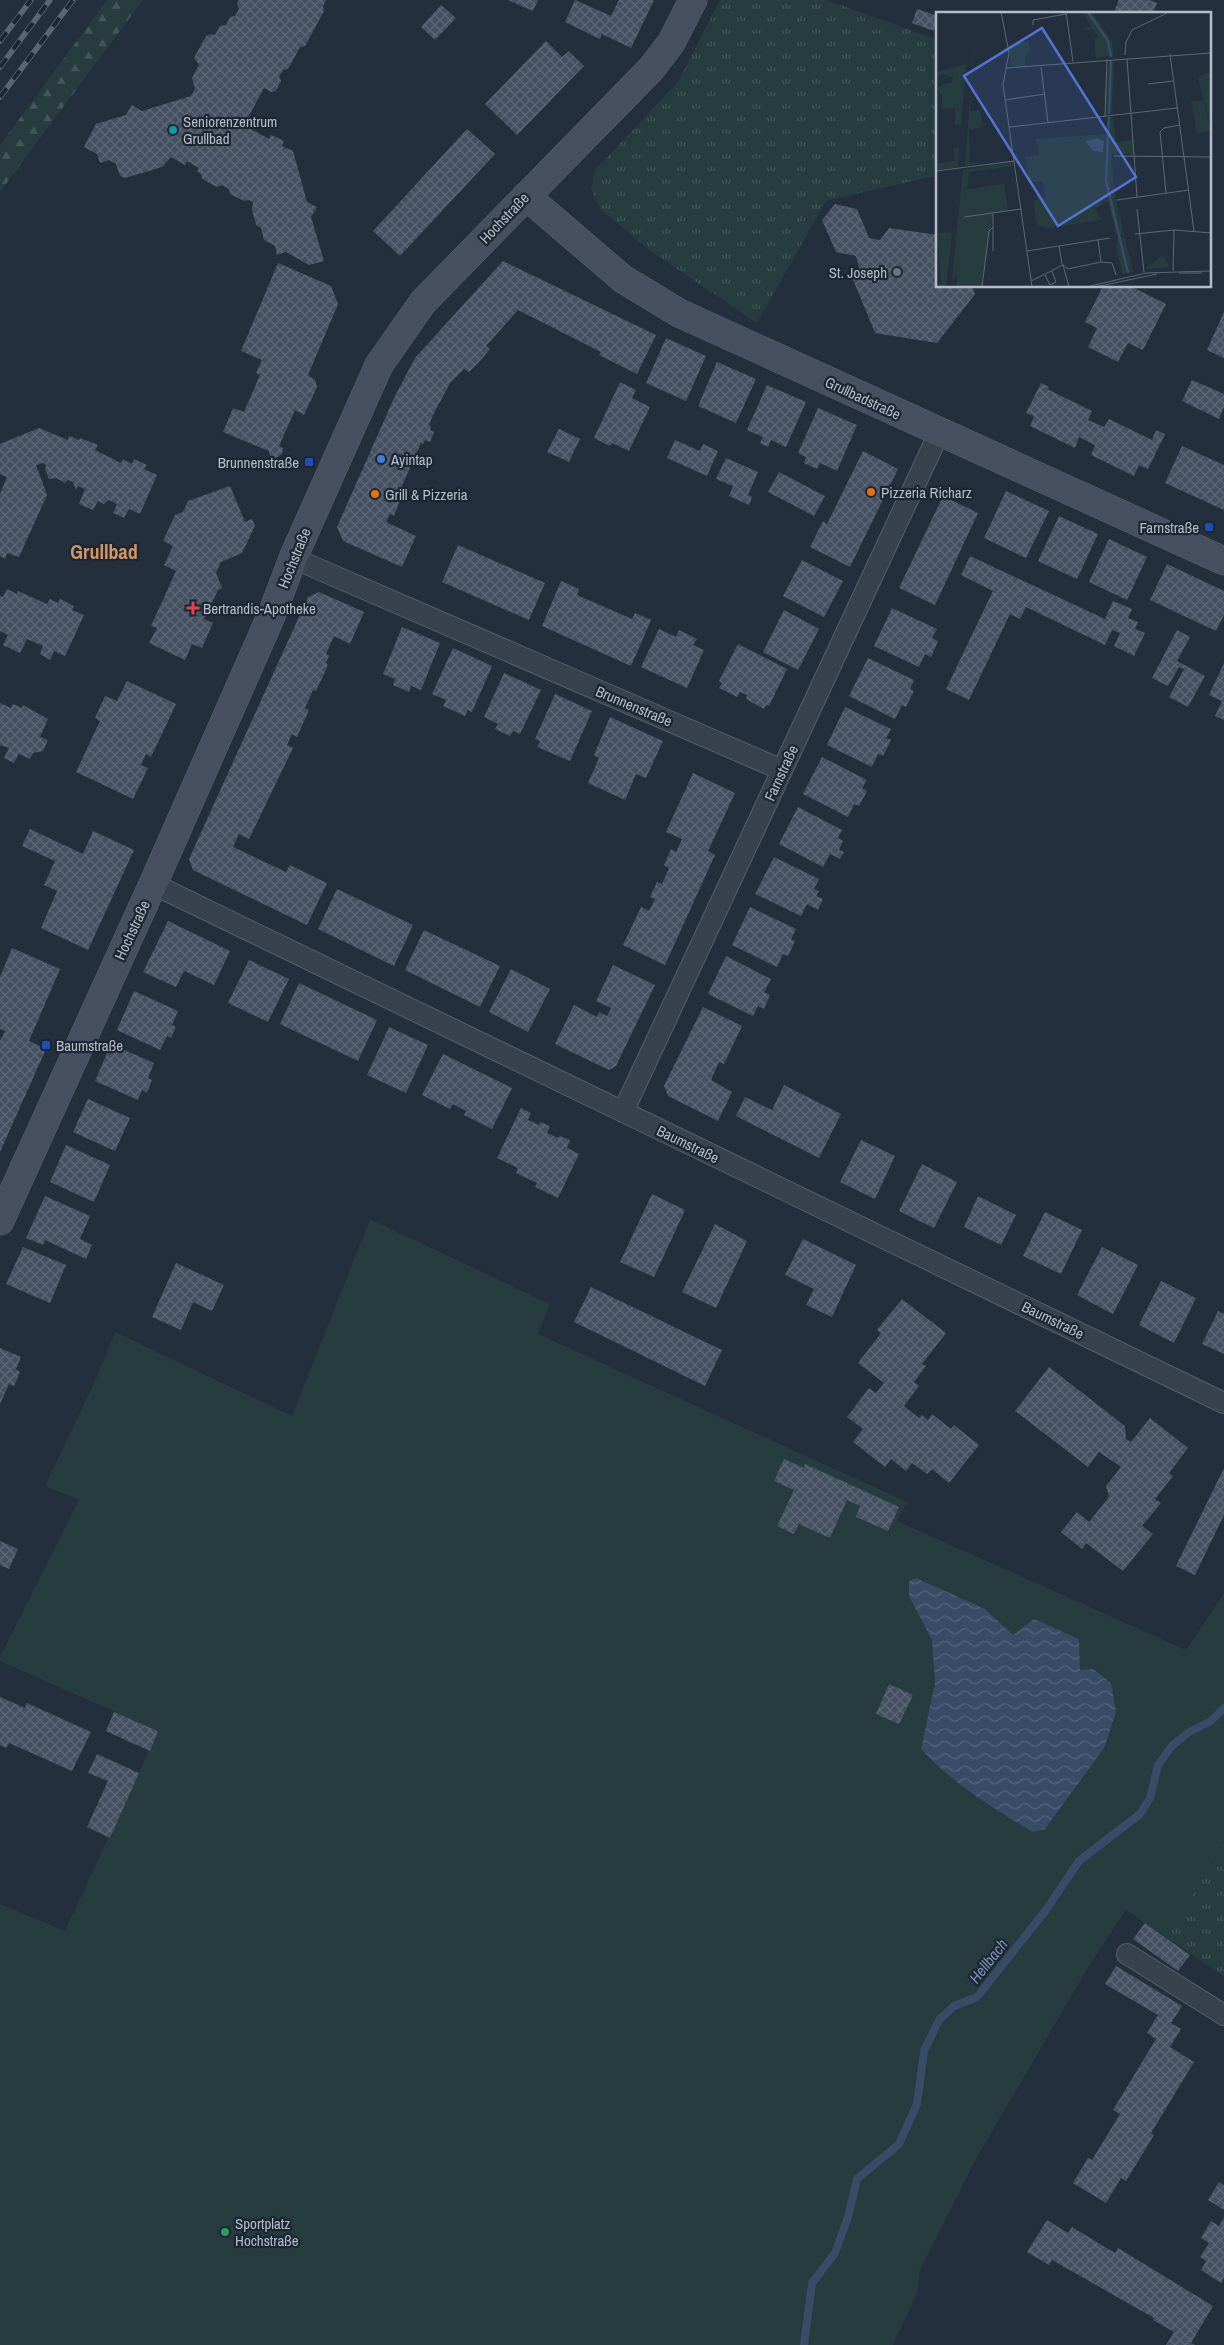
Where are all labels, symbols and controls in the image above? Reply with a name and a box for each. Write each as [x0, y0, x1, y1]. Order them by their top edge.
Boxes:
inset map [936, 12, 1212, 288]
place label: Seniorenzentrum Grullbad [183, 111, 277, 149]
marker: Seniorenzentrum Grullbad [167, 124, 179, 136]
street label: Hochstraße [474, 188, 534, 248]
place label: St. Joseph [829, 262, 887, 283]
marker: St. Joseph [891, 266, 903, 278]
street label: Grullbadstraße [822, 371, 904, 425]
place label: Ayintap [390, 449, 433, 470]
place label: Brunnenstraße [218, 452, 299, 473]
marker: Ayintap [375, 453, 387, 465]
marker: Brunnenstraße [303, 456, 315, 468]
place label: Pizzeria Richarz [881, 482, 972, 503]
place label: Grill & Pizzeria [385, 484, 468, 505]
marker: Pizzeria Richarz [865, 486, 877, 498]
marker: Grill & Pizzeria [369, 488, 381, 500]
place label: Farnstraße [1139, 517, 1199, 538]
marker: Farnstraße [1203, 521, 1215, 533]
street label: Hochstraße [272, 524, 316, 591]
district label: Grullbad [70, 538, 138, 565]
place label: Bertrandis-Apotheke [203, 598, 316, 619]
marker: Bertrandis-Apotheke [187, 602, 199, 614]
street label: Brunnenstraße [592, 680, 676, 732]
street label: Farnstraße [759, 741, 803, 804]
street label: Hochstraße [109, 897, 155, 963]
place label: Baumstraße [56, 1035, 123, 1056]
marker: Baumstraße [40, 1039, 52, 1051]
street label: Baumstraße [653, 1120, 723, 1168]
street label: Baumstraße [1018, 1296, 1088, 1344]
water label: Hellbach [964, 1934, 1012, 1988]
place label: Sportplatz Hochstraße [235, 2213, 299, 2251]
marker: Sportplatz Hochstraße [219, 2226, 231, 2238]

